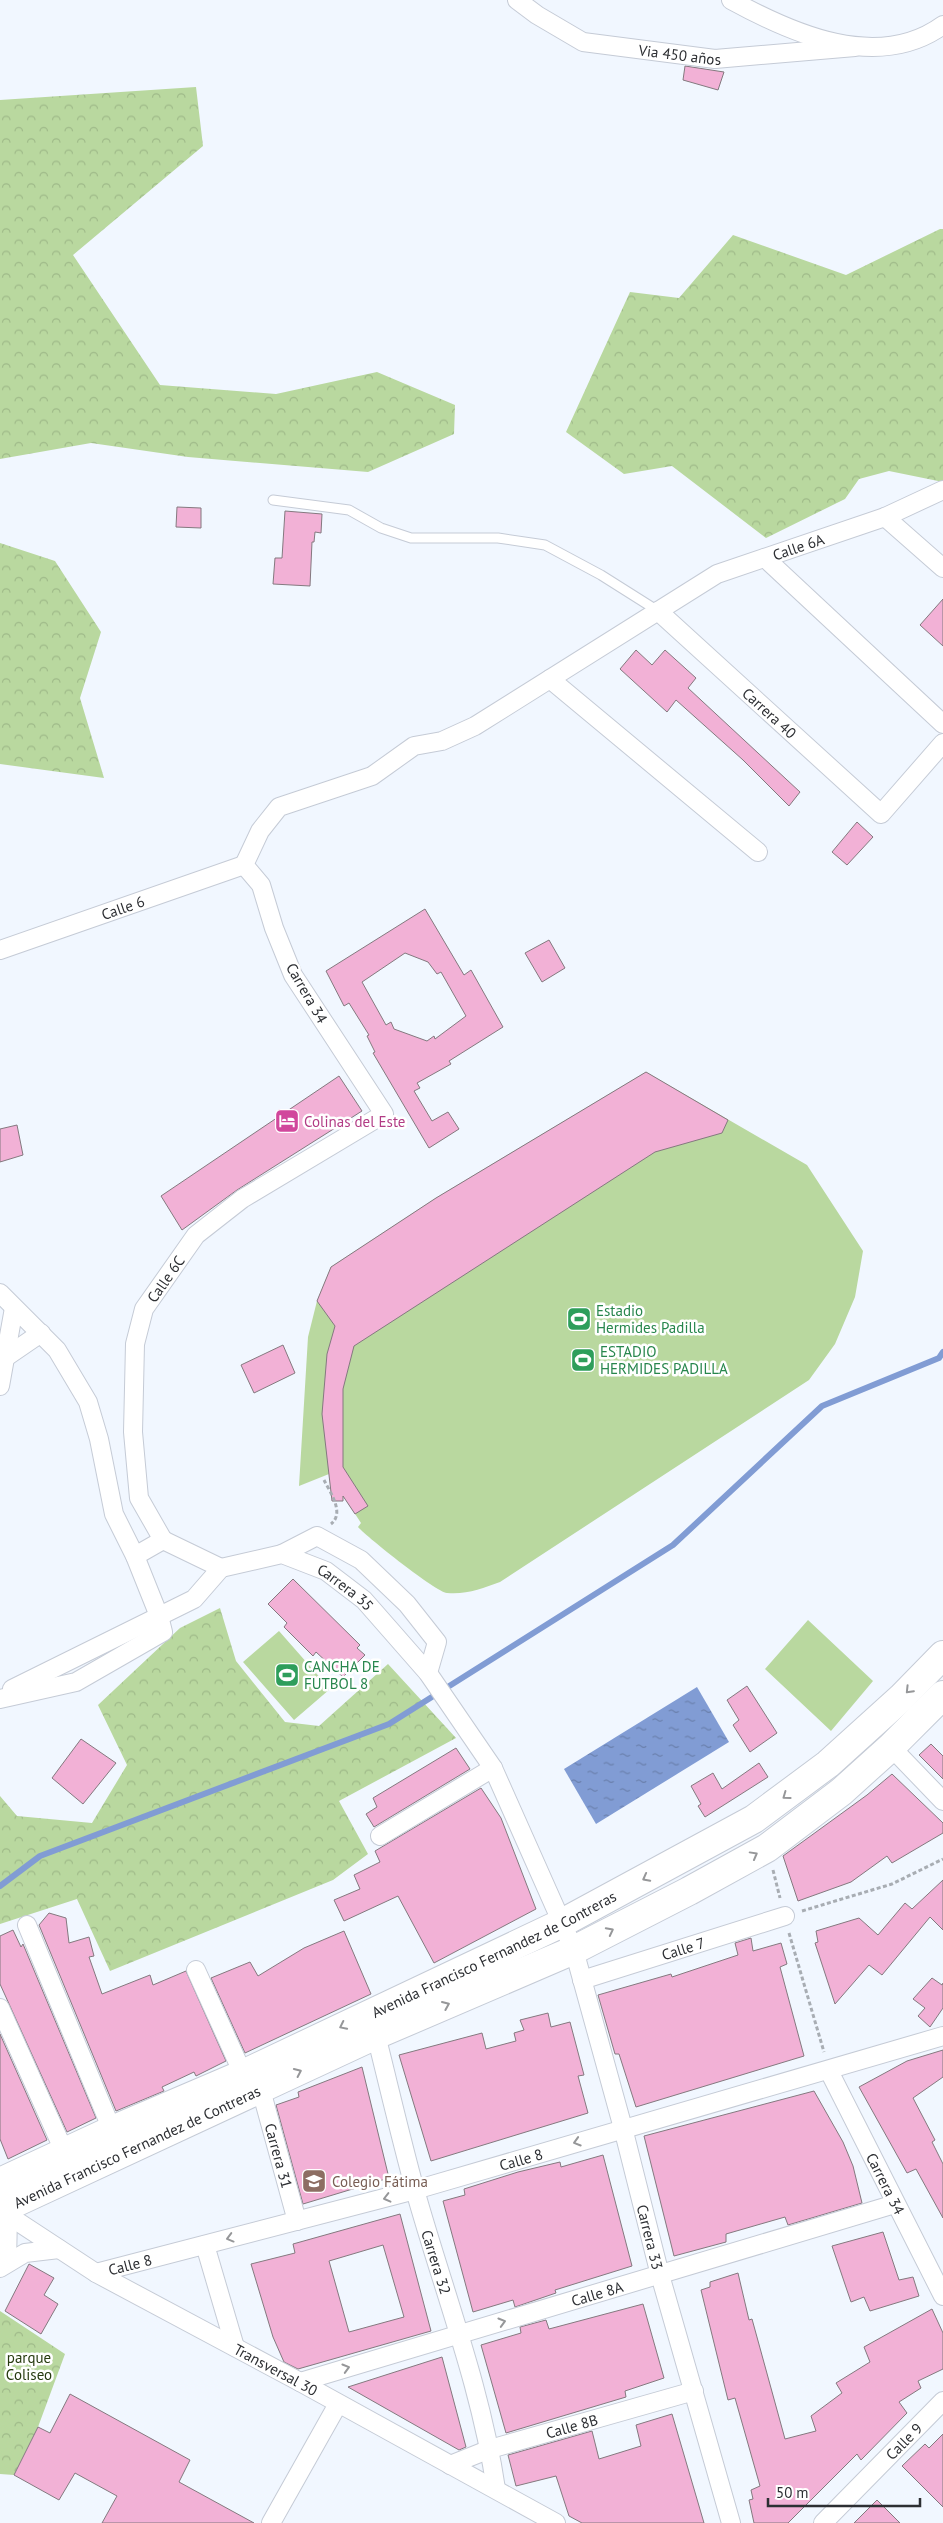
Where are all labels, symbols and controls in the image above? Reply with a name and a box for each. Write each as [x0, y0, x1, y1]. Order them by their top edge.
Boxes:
street label: Via 450 años [637, 40, 722, 69]
street label: Calle 6A [770, 529, 827, 564]
street label: Carrera 40 [739, 683, 801, 742]
street label: Calle 6 [99, 891, 147, 924]
street label: Carrera 34 [282, 959, 332, 1027]
hotel icon: Colinas del Este [274, 1108, 300, 1134]
place label: Colinas del Este [304, 1112, 405, 1131]
street label: Calle 6C [142, 1251, 188, 1306]
place label: Estadio Hermides Padilla [596, 1301, 705, 1337]
sports icon: Estadio Hermides Padilla [566, 1306, 592, 1332]
place label: ESTADIO HERMIDES PADILLA [600, 1342, 728, 1378]
sports icon: ESTADIO HERMIDES PADILLA [570, 1347, 596, 1373]
street label: Carrera 35 [315, 1559, 378, 1614]
place label: CANCHA DE FUTBOL 8 [304, 1657, 380, 1693]
sports icon: CANCHA DE FUTBOL 8 [274, 1662, 300, 1688]
one-way arrow [906, 1685, 915, 1694]
one-way arrow [782, 1790, 792, 1799]
one-way arrow [748, 1851, 757, 1861]
one-way arrow [642, 1872, 651, 1882]
street label: Avenida Francisco Fernandez de Contreras [368, 1886, 619, 2021]
one-way arrow [605, 1927, 614, 1937]
street label: Calle 7 [659, 1932, 707, 1964]
one-way arrow [441, 2001, 450, 2012]
one-way arrow [339, 2020, 348, 2030]
one-way arrow [293, 2068, 302, 2079]
street label: Avenida Francisco Fernandez de Contreras [11, 2081, 263, 2212]
street label: Carrera 31 [261, 2121, 297, 2190]
one-way arrow [573, 2136, 581, 2146]
street label: Calle 8 [497, 2144, 545, 2174]
street label: Carrera 34 [862, 2149, 909, 2217]
school or university icon: Colegio Fátima [301, 2168, 327, 2194]
place label: Colegio Fátima [332, 2172, 428, 2191]
one-way arrow [384, 2192, 392, 2202]
street label: Carrera 33 [633, 2202, 668, 2272]
street label: Carrera 32 [418, 2227, 456, 2297]
one-way arrow [226, 2233, 234, 2243]
street label: Calle 8 [106, 2249, 154, 2279]
street label: Calle 8A [569, 2276, 625, 2310]
one-way arrow [498, 2317, 506, 2327]
street label: Transversal 30 [231, 2339, 321, 2399]
park label: parque Coliseo [6, 2348, 52, 2384]
one-way arrow [342, 2363, 350, 2373]
street label: Calle 8B [544, 2409, 600, 2442]
street label: Calle 9 [881, 2419, 926, 2463]
scale bar [768, 2476, 920, 2508]
text: 50 m [776, 2483, 809, 2502]

